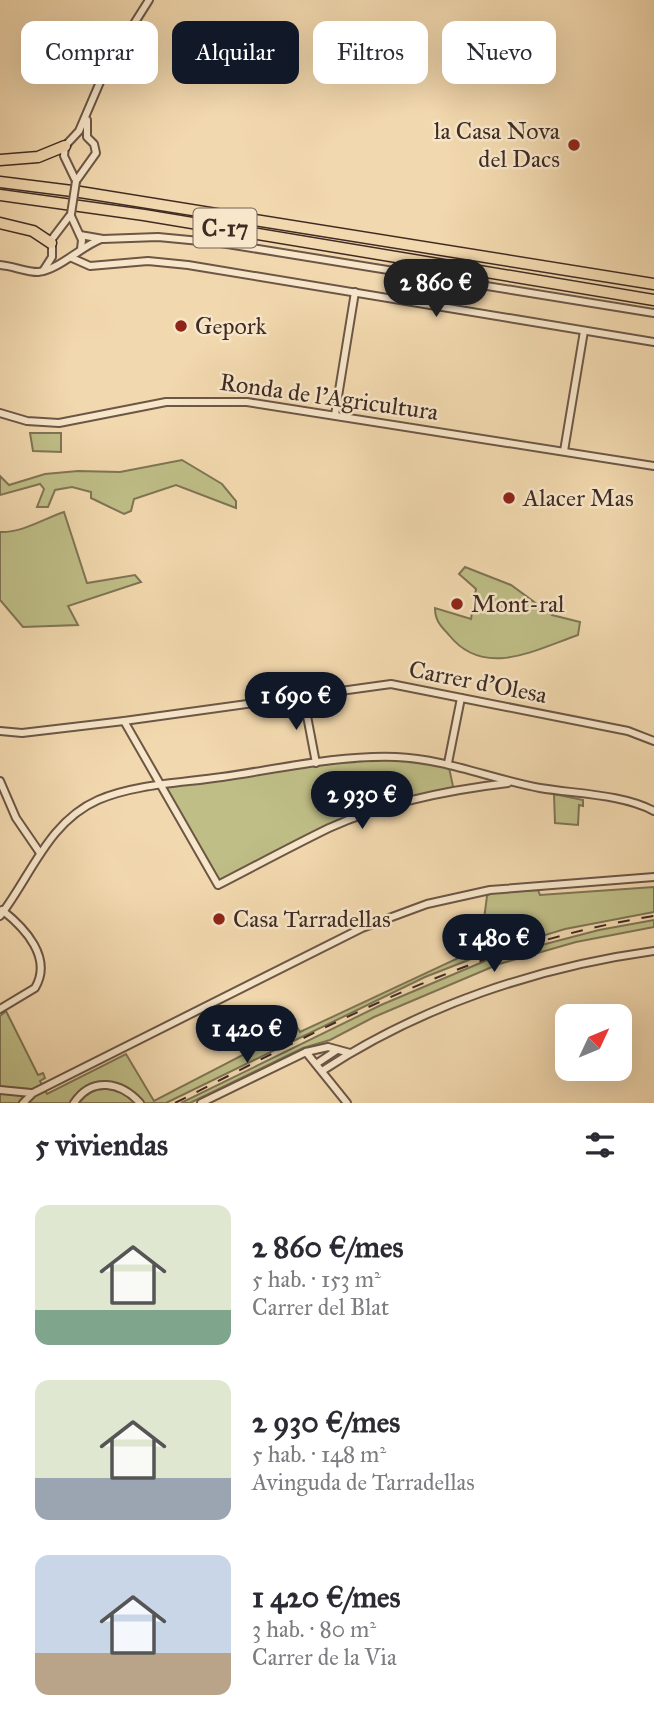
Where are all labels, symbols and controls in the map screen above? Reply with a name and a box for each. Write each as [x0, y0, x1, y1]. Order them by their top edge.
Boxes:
chip: Comprar [21, 21, 158, 84]
chip: Alquilar [172, 21, 299, 84]
chip: Filtros [313, 21, 428, 84]
chip: Nuevo [442, 21, 556, 84]
place label: la Casa Nova del Dacs [434, 116, 561, 174]
marker: la Casa Nova del Dacs [566, 137, 582, 153]
road number: C-17 [194, 208, 256, 247]
pin: 2 860 € [371, 260, 501, 319]
text: 2 860 € [400, 268, 472, 296]
place label: Gepork [195, 311, 268, 341]
marker: Gepork [173, 318, 189, 334]
street label: Ronda de l'Agricultura [218, 367, 441, 427]
place label: Alacer Mas [522, 483, 634, 513]
marker: Alacer Mas [501, 490, 517, 506]
place label: Mont-ral [471, 589, 565, 619]
marker: Mont-ral [449, 596, 465, 612]
street label: Carrer d'Olesa [406, 654, 550, 710]
pin: 1 690 € [231, 672, 361, 732]
text: 1 690 € [261, 681, 331, 709]
pin: 2 930 € [297, 772, 427, 831]
text: 2 930 € [327, 780, 397, 808]
place label: Casa Tarradellas [233, 904, 391, 934]
marker: Casa Tarradellas [211, 911, 227, 927]
pin: 1 480 € [429, 914, 559, 974]
text: 1 480 € [458, 923, 530, 951]
north arrow [555, 1004, 632, 1082]
map controls [555, 1004, 632, 1081]
pin: 1 420 € [182, 1006, 312, 1065]
text: 1 420 € [212, 1014, 282, 1042]
icon: filters [581, 1126, 619, 1164]
text: 5 viviendas [35, 1127, 168, 1163]
text: 2 860 €/mes [252, 1229, 403, 1265]
icon: home [91, 1233, 175, 1317]
text: 5 hab. · 153 m² [252, 1265, 381, 1293]
text: Carrer del Blat [252, 1293, 389, 1321]
text: 2 930 €/mes [252, 1404, 400, 1440]
icon: home [91, 1408, 175, 1492]
text: 5 hab. · 148 m² [252, 1440, 386, 1468]
text: Avinguda de Tarradellas [252, 1468, 475, 1496]
text: 1 420 €/mes [252, 1579, 401, 1615]
icon: home [91, 1583, 175, 1667]
text: 3 hab. · 80 m² [252, 1615, 376, 1643]
text: Carrer de la Via [252, 1643, 397, 1671]

